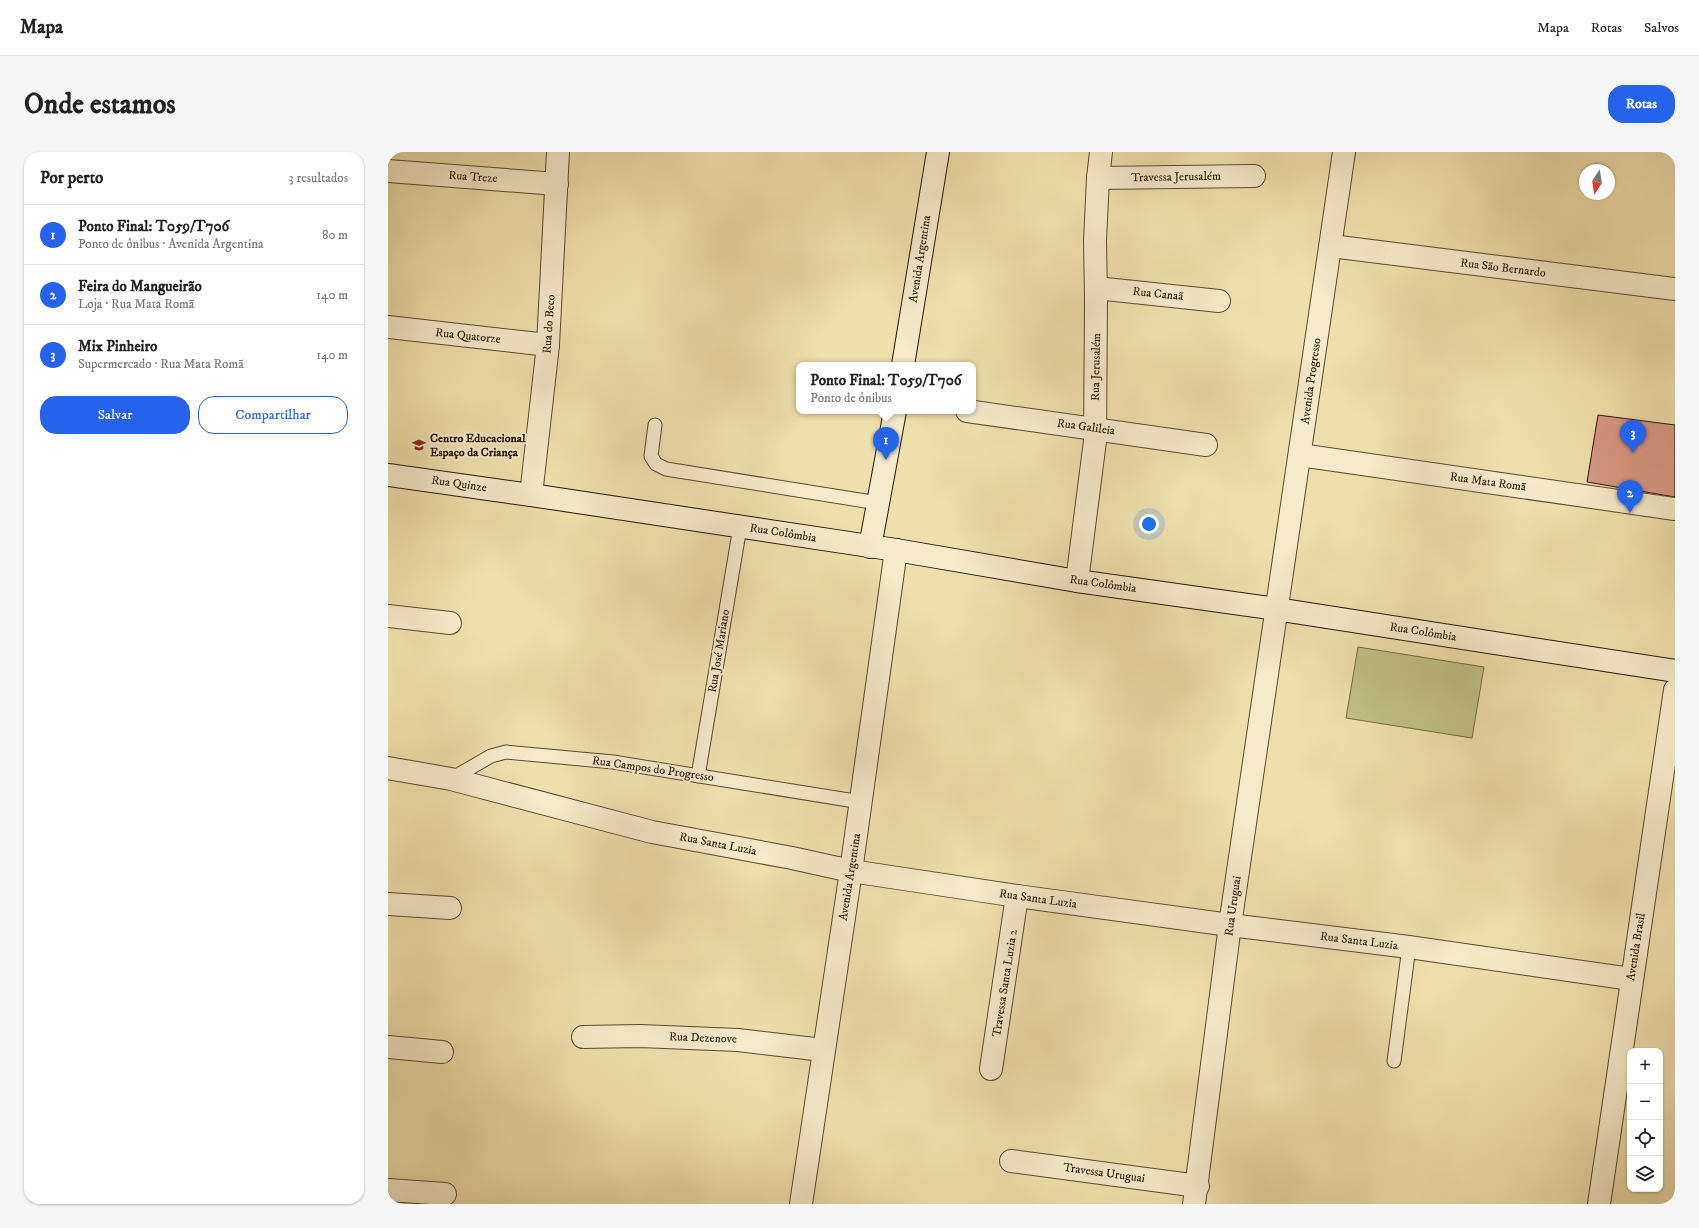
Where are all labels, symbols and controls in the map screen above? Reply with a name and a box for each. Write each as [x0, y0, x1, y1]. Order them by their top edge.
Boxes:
text: Mapa [20, 16, 63, 39]
text: Mapa [1537, 19, 1569, 37]
text: Rotas [1591, 19, 1622, 37]
text: Salvos [1644, 19, 1679, 37]
button: Rotas [1608, 85, 1675, 123]
text: Onde estamos [24, 87, 176, 122]
north arrow [1579, 164, 1615, 200]
text: Por perto [40, 167, 103, 189]
street label: Rua Treze [448, 168, 498, 186]
street label: Travessa Jerusalém [1131, 169, 1221, 185]
text: 3 resultados [289, 170, 348, 186]
street label: Avenida Argentina [906, 213, 934, 304]
text: Ponto Final: T059/T706 [78, 217, 229, 236]
text: 1 [51, 227, 55, 243]
text: 80 m [322, 227, 348, 243]
text: Ponto de ônibus · Avenida Argentina [78, 236, 264, 252]
street label: Rua São Bernardo [1459, 255, 1547, 281]
text: Feira do Mangueirão [78, 277, 202, 296]
street label: Rua Canaã [1132, 284, 1185, 304]
text: 2 [50, 287, 56, 303]
text: 140 m [316, 287, 348, 303]
street label: Rua do Beco [539, 294, 559, 354]
text: Loja · Rua Mata Romã [78, 296, 194, 312]
street label: Rua Quatorze [435, 325, 501, 347]
street label: Rua Jerusalém [1088, 333, 1104, 401]
text: Mix Pinheiro [78, 337, 157, 356]
street label: Avenida Progresso [1298, 337, 1325, 425]
text: 3 [51, 347, 55, 363]
text: 140 m [316, 347, 348, 363]
text: Supermercado · Rua Mata Romã [78, 356, 244, 372]
popup [796, 362, 976, 414]
text: Ponto Final: T059/T706 [810, 371, 962, 390]
text: Ponto de ônibus [810, 390, 892, 406]
button: Salvar [40, 396, 190, 434]
button: Compartilhar [198, 396, 348, 434]
street label: Rua Galileia [1056, 416, 1117, 439]
pin: 3 [1620, 420, 1646, 453]
pin: 1 [873, 427, 899, 460]
place label: Centro Educacional Espaço da Criança [430, 431, 526, 460]
school or university icon: Centro Educacional Espaço da Criança [411, 437, 427, 453]
street label: Rua Mata Romã [1449, 469, 1528, 495]
street label: Rua Quinze [430, 473, 488, 495]
pin: 2 [1617, 480, 1643, 513]
your location [1139, 514, 1159, 534]
street label: Rua Colômbia [749, 520, 818, 546]
street label: Rua Colômbia [1069, 572, 1138, 596]
street label: Rua José Mariano [705, 608, 733, 694]
street label: Rua Colômbia [1389, 619, 1458, 645]
street label: Rua Campos do Progresso [591, 753, 715, 785]
street label: Rua Santa Luzia [678, 829, 759, 859]
street label: Avenida Argentina [836, 831, 864, 922]
street label: Rua Uruguai [1221, 875, 1245, 937]
street label: Rua Santa Luzia [998, 886, 1079, 912]
street label: Avenida Brasil [1623, 912, 1649, 982]
street label: Travessa Santa Luzia 2 [989, 928, 1021, 1038]
street label: Rua Santa Luzia [1319, 929, 1400, 953]
street label: Rua Dezenove [669, 1029, 737, 1047]
map controls [1627, 1048, 1663, 1192]
button: + [1627, 1048, 1663, 1084]
button: − [1627, 1084, 1663, 1120]
button: locate [1627, 1120, 1663, 1156]
button: layers [1627, 1156, 1663, 1192]
street label: Travessa Uruguai [1062, 1160, 1146, 1186]

